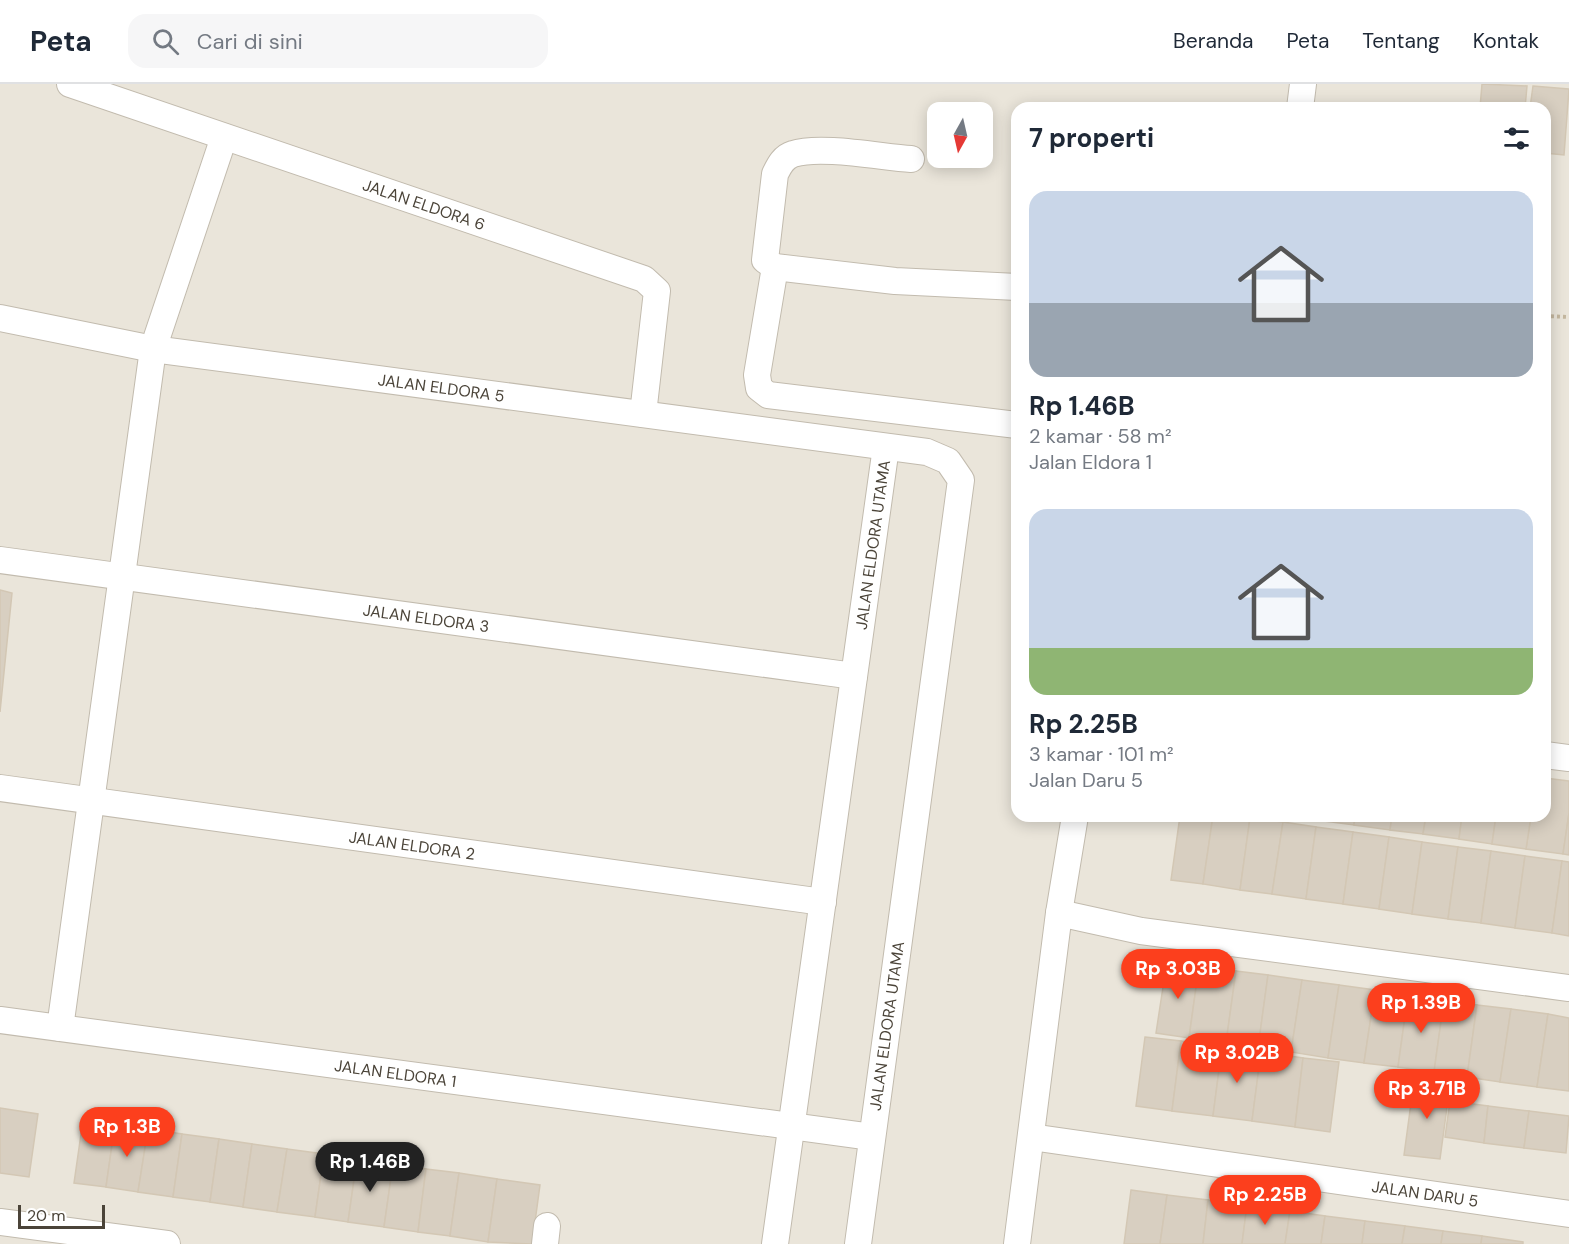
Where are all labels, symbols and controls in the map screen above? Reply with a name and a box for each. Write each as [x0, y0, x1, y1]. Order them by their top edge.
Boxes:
search box [128, 14, 548, 68]
text: Peta [30, 23, 92, 60]
icon: search [149, 25, 182, 58]
text: Cari di sini [197, 27, 303, 56]
text: Beranda [1173, 27, 1254, 55]
text: Peta [1287, 27, 1329, 55]
text: Tentang [1362, 27, 1440, 55]
text: Kontak [1473, 27, 1539, 55]
north arrow [927, 102, 993, 168]
map controls [927, 102, 993, 168]
text: 7 properti [1029, 121, 1154, 155]
icon: filters [1500, 122, 1533, 155]
street label: JALAN ELDORA 6 [360, 174, 488, 235]
icon: home [1227, 230, 1335, 338]
street label: JALAN ELDORA 5 [377, 369, 506, 406]
text: Rp 1.46B [1029, 389, 1135, 423]
text: 2 kamar · 58 m² [1029, 423, 1172, 449]
text: Jalan Eldora 1 [1029, 449, 1152, 475]
street label: JALAN ELDORA UTAMA [850, 458, 895, 631]
icon: home [1227, 548, 1335, 656]
street label: JALAN ELDORA 3 [362, 599, 491, 637]
text: Rp 2.25B [1029, 707, 1138, 741]
text: 3 kamar · 101 m² [1029, 741, 1174, 767]
text: Jalan Daru 5 [1029, 767, 1143, 793]
street label: JALAN ELDORA 2 [348, 826, 476, 864]
street label: JALAN ELDORA UTAMA [865, 940, 909, 1112]
pin: Rp 3.03B [1116, 949, 1240, 1000]
text: Rp 3.03B [1135, 955, 1221, 981]
pin: Rp 1.39B [1359, 983, 1483, 1034]
text: Rp 1.39B [1381, 989, 1461, 1015]
pin: Rp 3.02B [1175, 1033, 1299, 1084]
text: Rp 3.02B [1194, 1039, 1280, 1065]
street label: JALAN ELDORA 1 [333, 1054, 458, 1092]
pin: Rp 3.71B [1365, 1069, 1489, 1120]
text: Rp 3.71B [1388, 1075, 1466, 1101]
pin: Rp 1.3B [72, 1107, 182, 1158]
text: Rp 1.3B [93, 1113, 161, 1139]
pin: Rp 1.46B [308, 1142, 432, 1193]
text: Rp 1.46B [329, 1148, 411, 1174]
pin: Rp 2.25B [1203, 1175, 1327, 1226]
street label: JALAN DARU 5 [1370, 1175, 1480, 1211]
text: Rp 2.25B [1223, 1181, 1307, 1207]
scale bar [18, 1202, 105, 1230]
text: 20 m [27, 1205, 66, 1226]

